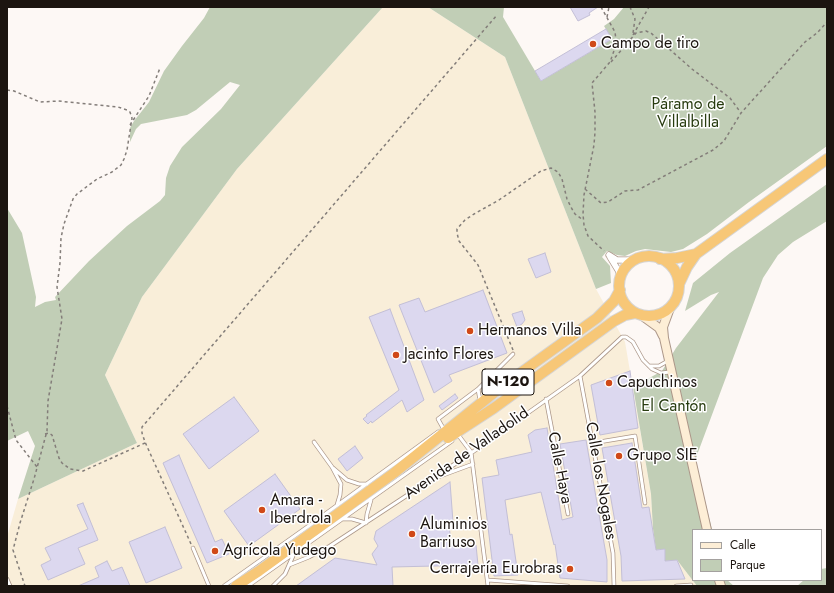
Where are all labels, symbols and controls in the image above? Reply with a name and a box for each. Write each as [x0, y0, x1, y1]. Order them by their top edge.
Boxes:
place label: Campo de tiro [601, 34, 699, 54]
marker: Campo de tiro [588, 39, 598, 49]
park label: Páramo de Villalbilla [651, 95, 725, 133]
place label: Hermanos Villa [478, 321, 582, 341]
marker: Hermanos Villa [465, 326, 475, 336]
place label: Jacinto Flores [404, 345, 493, 365]
marker: Jacinto Flores [391, 350, 401, 360]
road number: N-120 [482, 369, 534, 395]
place label: Capuchinos [617, 373, 697, 393]
marker: Capuchinos [604, 378, 614, 388]
park label: El Cantón [641, 397, 707, 417]
street label: Avenida de Valladolid [401, 404, 533, 504]
street label: Calle los Nogales [580, 421, 620, 541]
street label: Calle Haya [543, 430, 575, 506]
place label: Grupo SIE [627, 446, 697, 466]
marker: Grupo SIE [614, 451, 624, 461]
place label: Amara - Iberdrola [270, 491, 331, 529]
marker: Amara - Iberdrola [257, 505, 267, 515]
place label: Aluminios Barriuso [420, 515, 487, 553]
marker: Aluminios Barriuso [407, 529, 417, 539]
legend [692, 529, 822, 581]
text: Calle [730, 536, 756, 554]
place label: Agrícola Yudego [223, 541, 336, 561]
marker: Agrícola Yudego [210, 546, 220, 556]
text: Parque [730, 556, 765, 574]
place label: Cerrajería Eurobras [430, 559, 562, 579]
marker: Cerrajería Eurobras [565, 564, 575, 574]

